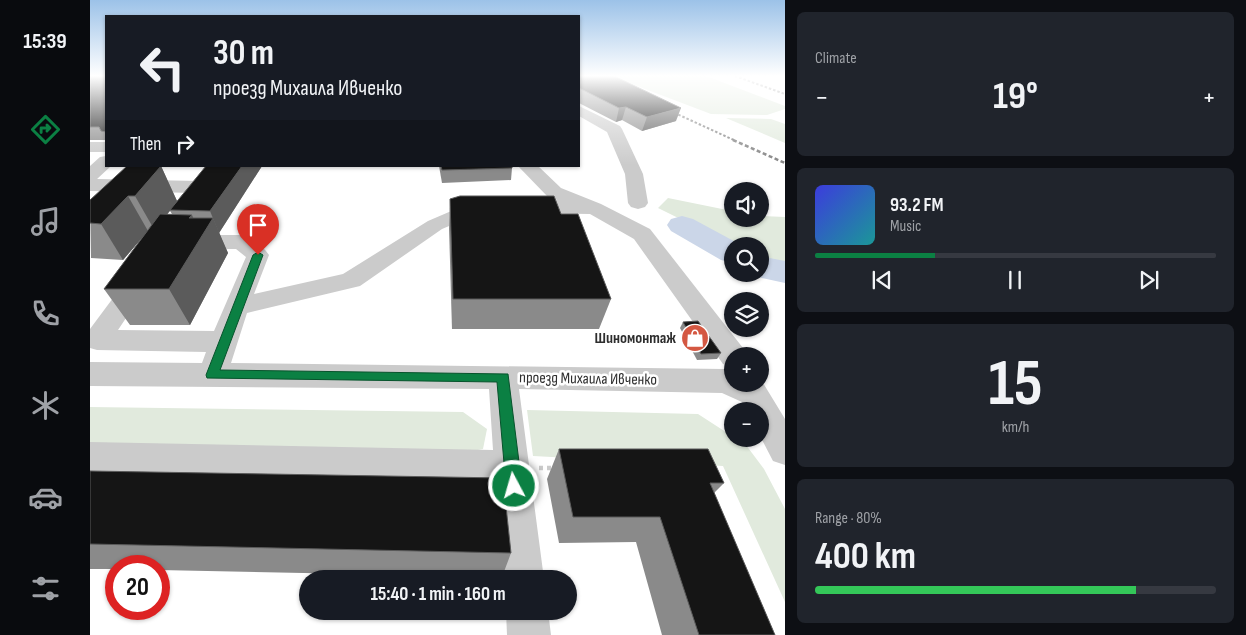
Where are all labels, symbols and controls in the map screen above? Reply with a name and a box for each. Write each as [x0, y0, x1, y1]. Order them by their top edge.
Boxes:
text: 15:39 [23, 28, 67, 55]
text: 30 m [213, 32, 274, 75]
icon: left [130, 35, 195, 100]
text: Climate [815, 49, 857, 68]
text: 19° [993, 74, 1038, 119]
text: проезд Михаила Ивченко [213, 75, 402, 102]
text: − [815, 81, 829, 114]
text: + [1202, 81, 1216, 114]
icon: directions [28, 112, 63, 147]
icon: right [171, 130, 199, 158]
text: Then [130, 133, 161, 156]
map controls [724, 182, 769, 447]
button: sound [724, 182, 769, 227]
text: 93.2 FM [890, 194, 943, 217]
icon: music [28, 204, 63, 239]
pin [237, 204, 279, 255]
icon: arrive [244, 211, 272, 239]
text: Music [890, 217, 921, 236]
button: search [724, 237, 769, 282]
icon: previous [868, 266, 896, 294]
icon: pause [1001, 266, 1029, 294]
icon: next [1135, 266, 1163, 294]
button: layers [724, 292, 769, 337]
icon: phone [28, 296, 63, 331]
shop icon: Шиномонтаж [680, 323, 710, 353]
place label: Шиномонтаж [595, 329, 676, 348]
text: 15 [988, 346, 1043, 424]
button: + [724, 347, 769, 392]
street label: проезд Михаила Ивченко [519, 368, 657, 390]
icon: climate [28, 388, 63, 423]
button: − [724, 402, 769, 447]
text: km/h [1002, 418, 1029, 437]
position arrow [487, 459, 539, 511]
icon: car [28, 480, 63, 515]
text: Range · 80% [815, 509, 882, 528]
text: 400 km [815, 534, 916, 579]
speed limit sign: 20 [105, 555, 170, 620]
icon: filters [28, 571, 63, 606]
text: 15:40 · 1 min · 160 m [370, 583, 506, 606]

